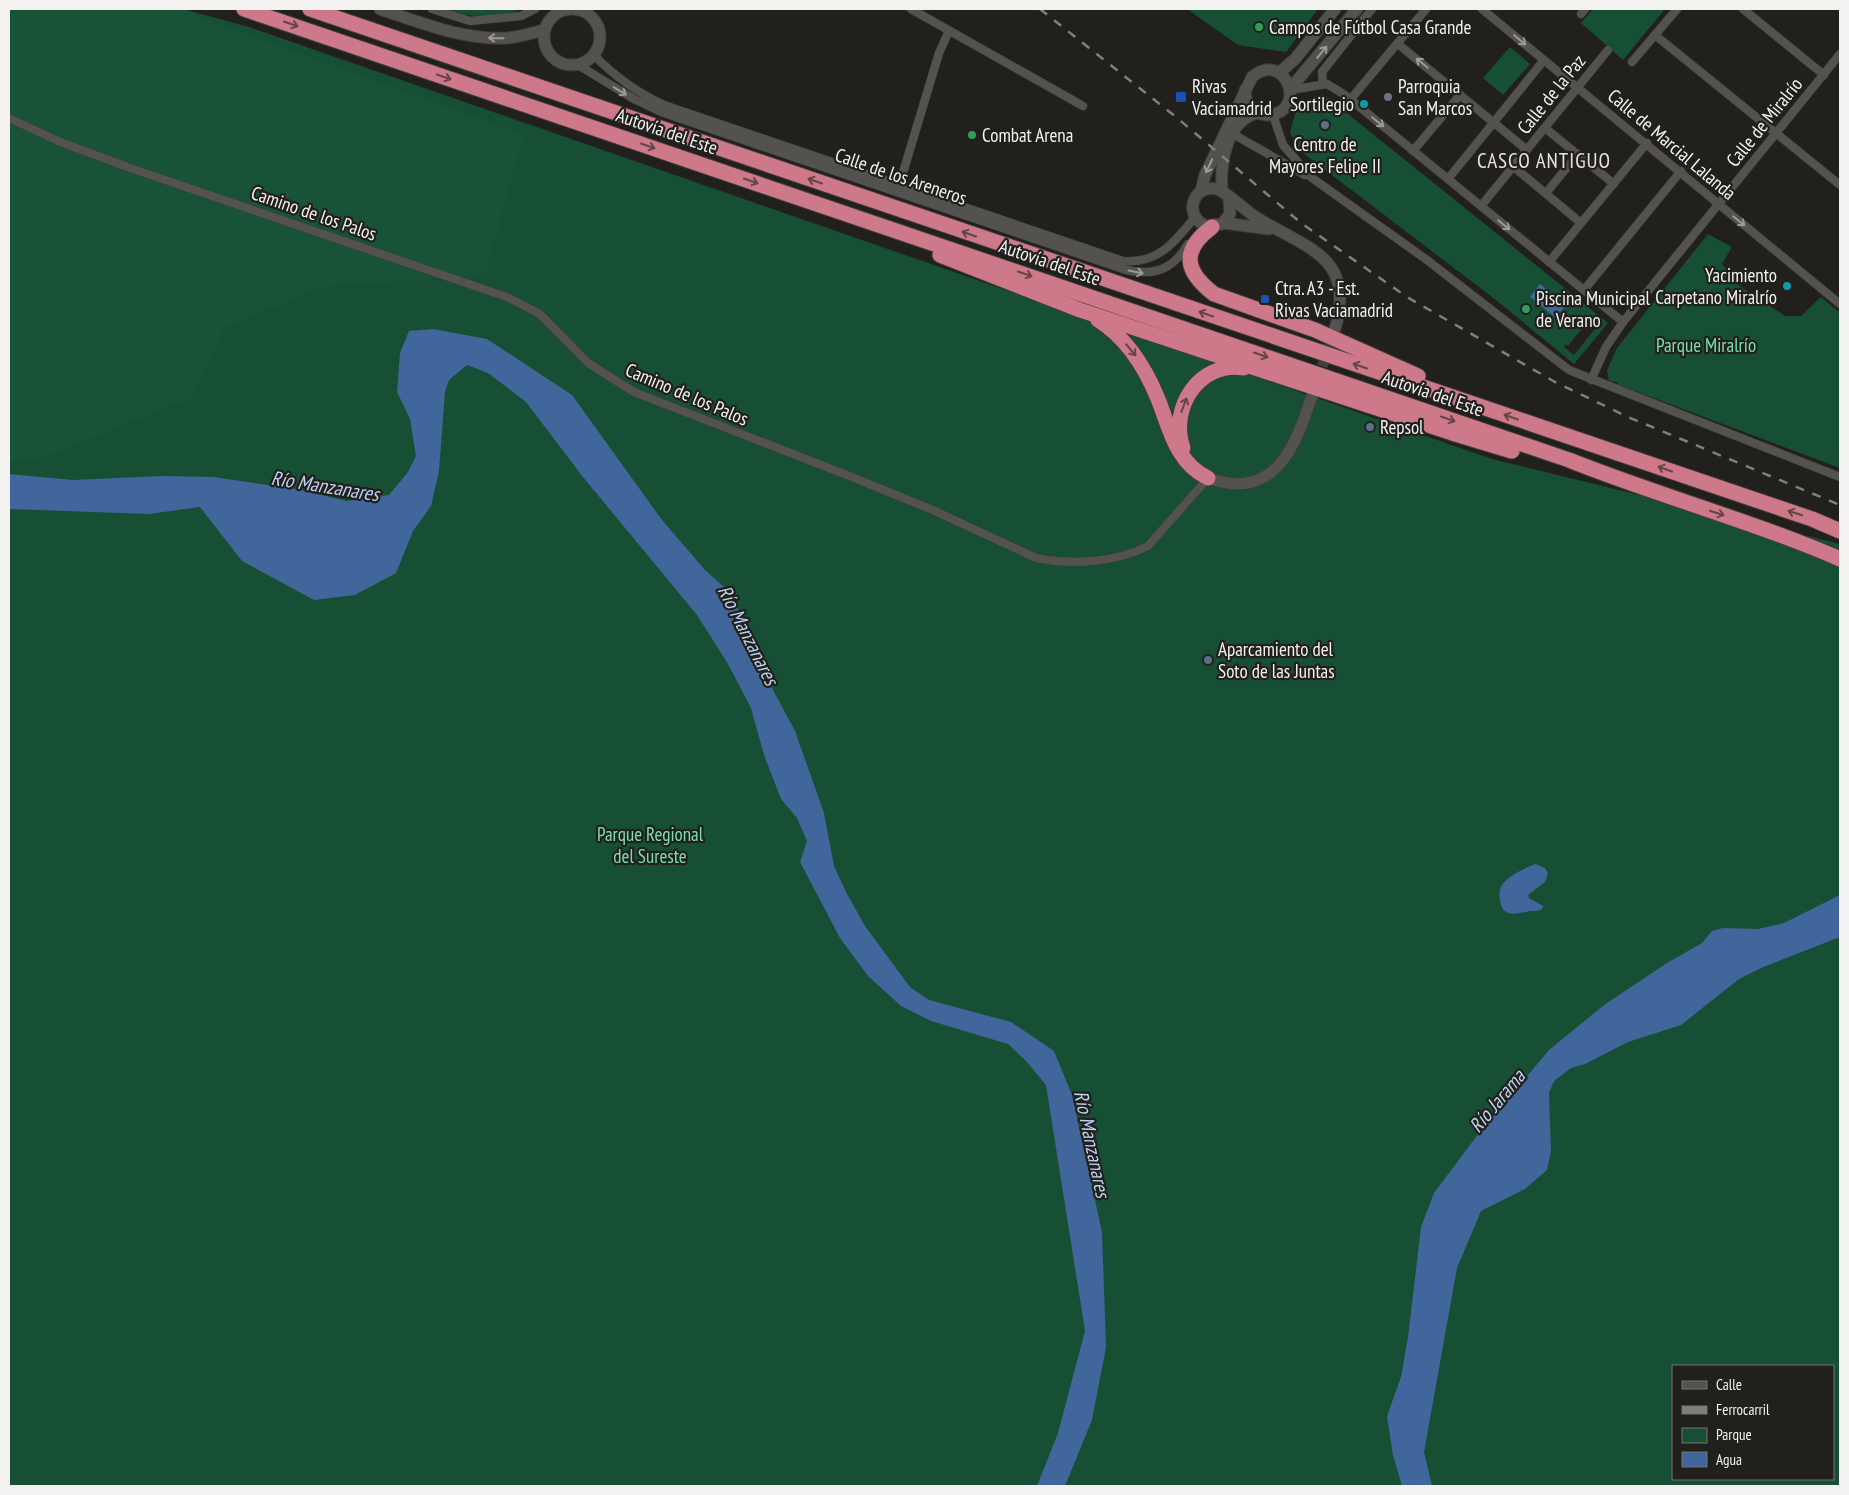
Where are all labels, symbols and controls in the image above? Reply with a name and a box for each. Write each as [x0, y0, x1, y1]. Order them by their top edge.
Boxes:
place label: Campos de Fútbol Casa Grande [1269, 15, 1472, 39]
one-way arrow [282, 20, 298, 30]
marker: Campos de Fútbol Casa Grande [1253, 21, 1265, 33]
one-way arrow [488, 33, 504, 42]
one-way arrow [1513, 34, 1526, 45]
one-way arrow [1316, 45, 1327, 58]
street label: Calle de la Paz [1512, 49, 1590, 139]
one-way arrow [1416, 58, 1429, 69]
one-way arrow [436, 73, 452, 82]
street label: Calle de Miralrío [1721, 73, 1807, 171]
place label: Rivas Vaciamadrid [1191, 74, 1272, 120]
place label: Parroquia San Marcos [1398, 74, 1472, 120]
street label: Calle de Marcial Lalanda [1603, 83, 1741, 205]
one-way arrow [612, 86, 626, 96]
marker: Rivas Vaciamadrid [1174, 90, 1188, 104]
marker: Parroquia San Marcos [1382, 91, 1394, 103]
place label: Sortilegio [1290, 92, 1354, 116]
marker: Sortilegio [1358, 98, 1370, 110]
street label: Autovía del Este [613, 102, 721, 160]
one-way arrow [1371, 117, 1384, 128]
marker: Centro de Mayores Felipe II [1319, 119, 1331, 131]
place label: Combat Arena [982, 123, 1073, 147]
marker: Combat Arena [966, 129, 978, 141]
place label: Centro de Mayores Felipe II [1269, 132, 1381, 178]
one-way arrow [640, 142, 655, 151]
street label: Calle de los Areneros [832, 142, 970, 210]
district label: CASCO ANTIGUO [1477, 147, 1611, 174]
one-way arrow [1204, 158, 1213, 173]
one-way arrow [807, 176, 823, 186]
one-way arrow [743, 177, 759, 187]
street label: Camino de los Palos [248, 180, 380, 246]
one-way arrow [1733, 216, 1746, 227]
one-way arrow [1497, 219, 1510, 230]
one-way arrow [962, 229, 977, 238]
street label: Autovía del Este [996, 233, 1104, 291]
place label: Yacimiento Carpetano Miralrío [1655, 263, 1777, 309]
one-way arrow [1127, 268, 1143, 277]
one-way arrow [1016, 270, 1032, 279]
place label: Ctra. A3 - Est. Rivas Vaciamadrid [1275, 276, 1393, 322]
marker: Yacimiento Carpetano Miralrío [1781, 280, 1793, 292]
place label: Piscina Municipal de Verano [1536, 286, 1651, 332]
marker: Ctra. A3 - Est. Rivas Vaciamadrid [1259, 293, 1271, 305]
marker: Piscina Municipal de Verano [1520, 303, 1532, 315]
one-way arrow [1198, 309, 1214, 318]
park label: Parque Miralrío [1656, 333, 1756, 357]
one-way arrow [1126, 344, 1137, 357]
one-way arrow [1253, 351, 1268, 360]
street label: Camino de los Palos [622, 357, 752, 431]
one-way arrow [1352, 361, 1368, 370]
street label: Autovía del Este [1379, 364, 1487, 422]
one-way arrow [1180, 398, 1189, 413]
one-way arrow [1504, 412, 1520, 421]
place label: Repsol [1380, 415, 1424, 439]
one-way arrow [1440, 415, 1455, 424]
marker: Repsol [1364, 421, 1376, 433]
one-way arrow [1657, 464, 1673, 474]
water label: Río Manzanares [269, 465, 383, 508]
one-way arrow [1709, 508, 1725, 518]
one-way arrow [1787, 508, 1803, 518]
water label: Río Manzanares [712, 581, 785, 691]
place label: Aparcamiento del Soto de las Juntas [1218, 637, 1335, 683]
marker: Aparcamiento del Soto de las Juntas [1202, 654, 1214, 666]
park label: Parque Regional del Sureste [597, 822, 704, 868]
water label: Río Jarama [1463, 1063, 1531, 1138]
water label: Río Manzanares [1068, 1088, 1116, 1202]
legend [1672, 1365, 1834, 1480]
text: Calle [1716, 1375, 1742, 1394]
text: Ferrocarril [1716, 1400, 1770, 1419]
text: Parque [1716, 1425, 1752, 1444]
text: Agua [1716, 1450, 1742, 1469]

